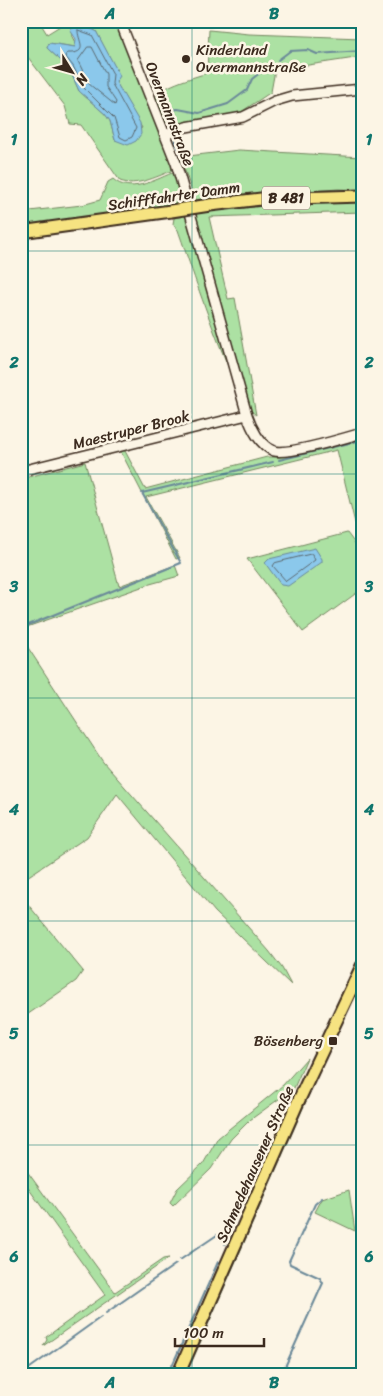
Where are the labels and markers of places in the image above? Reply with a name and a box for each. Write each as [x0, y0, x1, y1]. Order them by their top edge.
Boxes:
place label: Kinderland Overmannstraße [196, 37, 307, 80]
marker: Kinderland Overmannstraße [180, 53, 192, 65]
place label: Bösenberg [254, 1028, 323, 1054]
marker: Bösenberg [327, 1035, 339, 1047]

